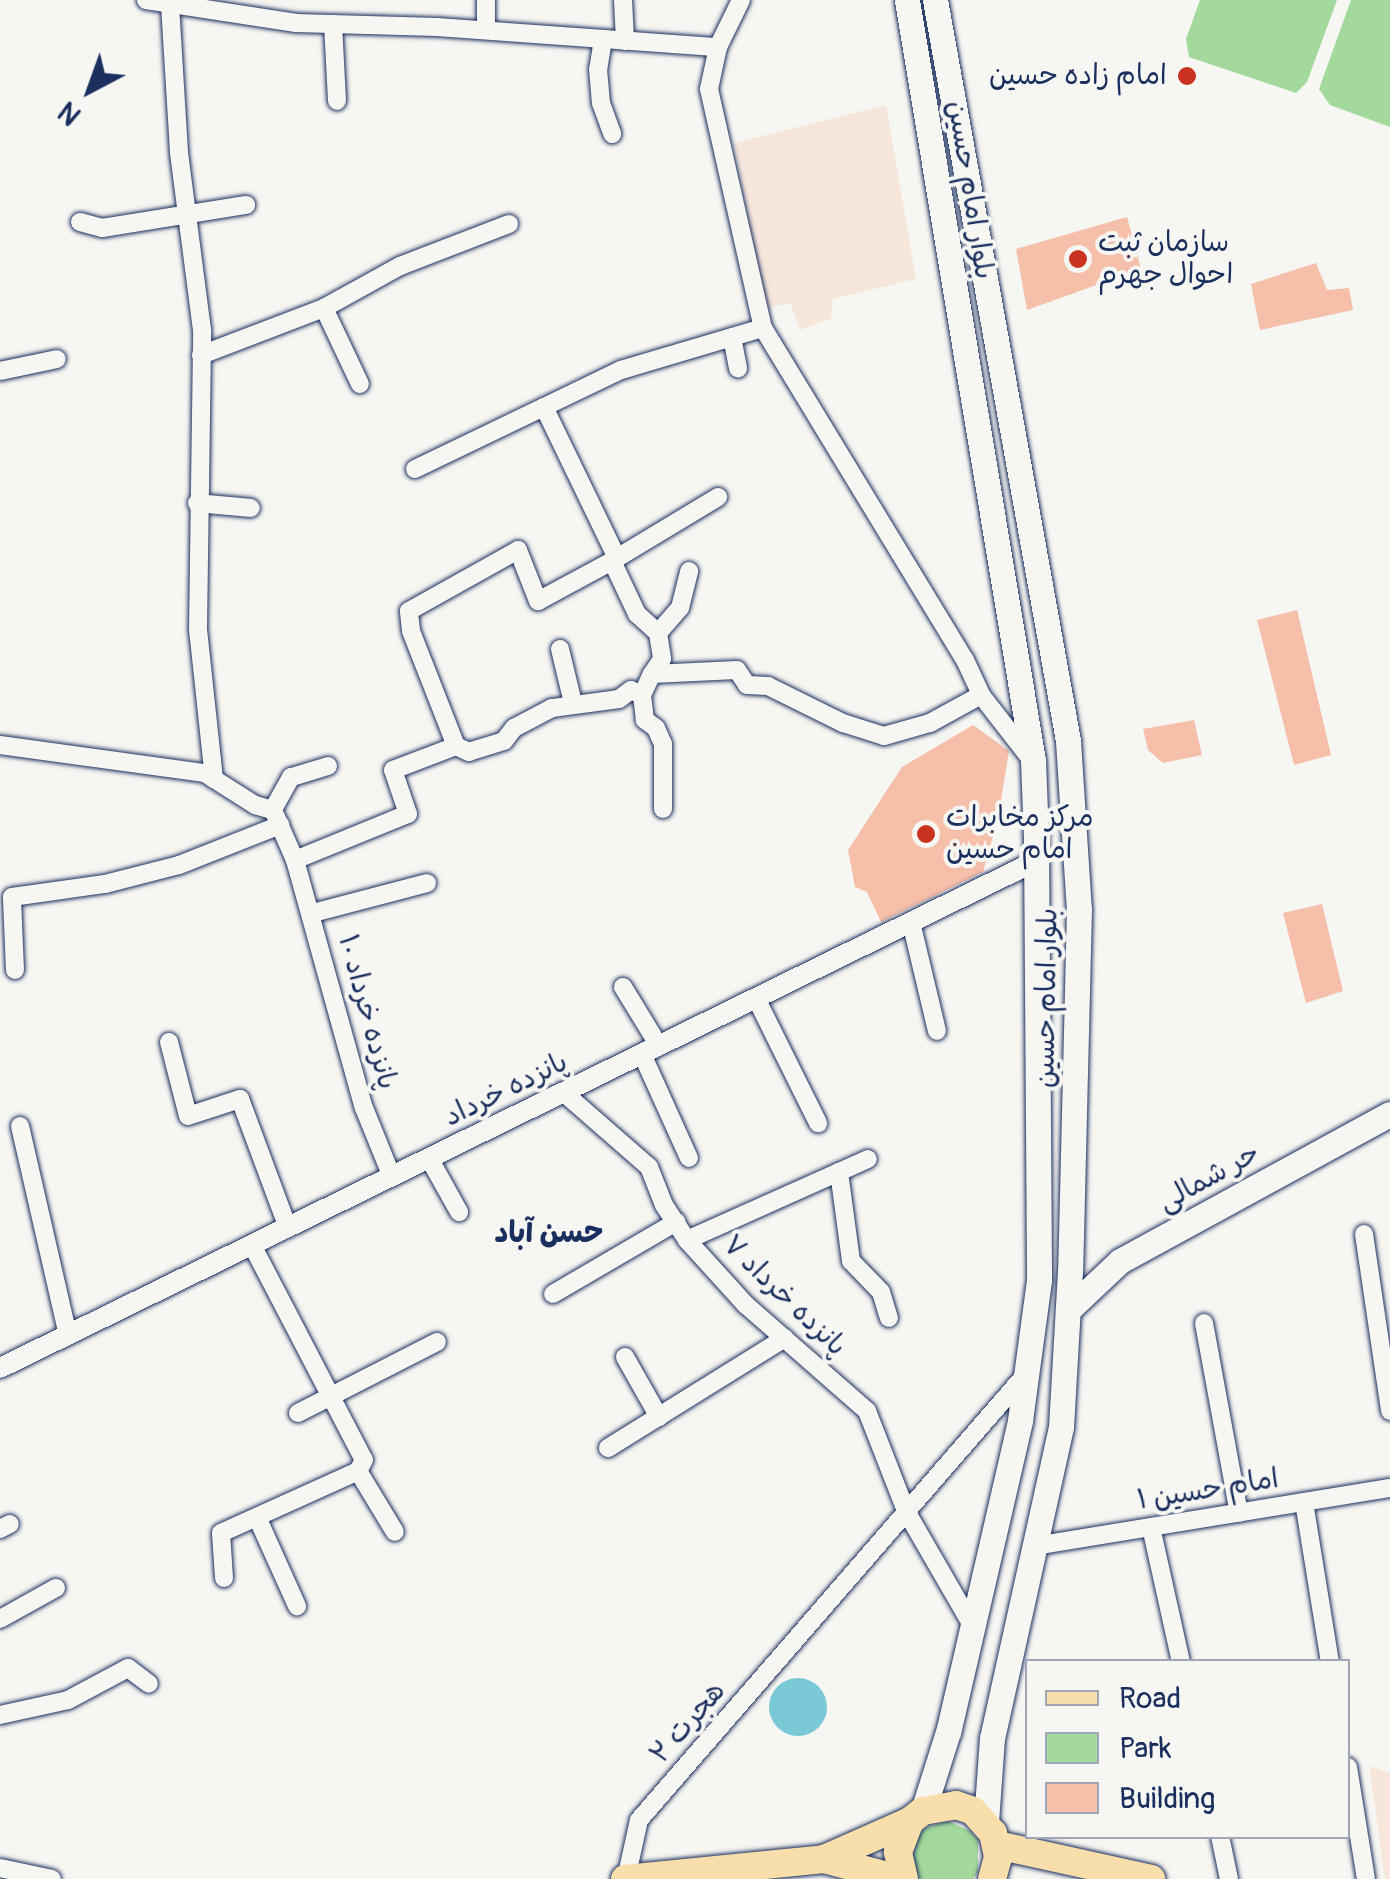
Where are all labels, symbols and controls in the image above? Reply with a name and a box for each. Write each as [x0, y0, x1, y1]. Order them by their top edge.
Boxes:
north arrow [40, 40, 140, 140]
place label: امام زاده حسین [989, 59, 1167, 93]
marker: امام زاده حسین [1176, 65, 1198, 87]
text: N [51, 94, 89, 132]
street label: بلوار امام حسین [939, 98, 1001, 282]
place label: سازمان ثبت احوال جهرم [1098, 226, 1233, 292]
marker: سازمان ثبت احوال جهرم [1067, 248, 1089, 270]
place label: مرکز مخابرات امام حسین [946, 801, 1094, 867]
marker: مرکز مخابرات امام حسین [915, 823, 937, 845]
street label: بلوار امام حسین [1029, 908, 1065, 1088]
street label: پانزده خرداد ۱۰ [330, 931, 404, 1093]
street label: پانزده خرداد [439, 1046, 573, 1134]
street label: حر شمالی [1152, 1136, 1266, 1220]
district label: حسن آباد [495, 1215, 603, 1251]
street label: پانزده خرداد ۷ [715, 1229, 853, 1363]
street label: امام حسین ۱ [1135, 1462, 1281, 1518]
legend [1025, 1659, 1350, 1839]
street label: هجرت ۲ [643, 1675, 733, 1771]
text: Road [1119, 1680, 1181, 1717]
text: Park [1119, 1730, 1172, 1767]
text: Building [1119, 1780, 1215, 1817]

